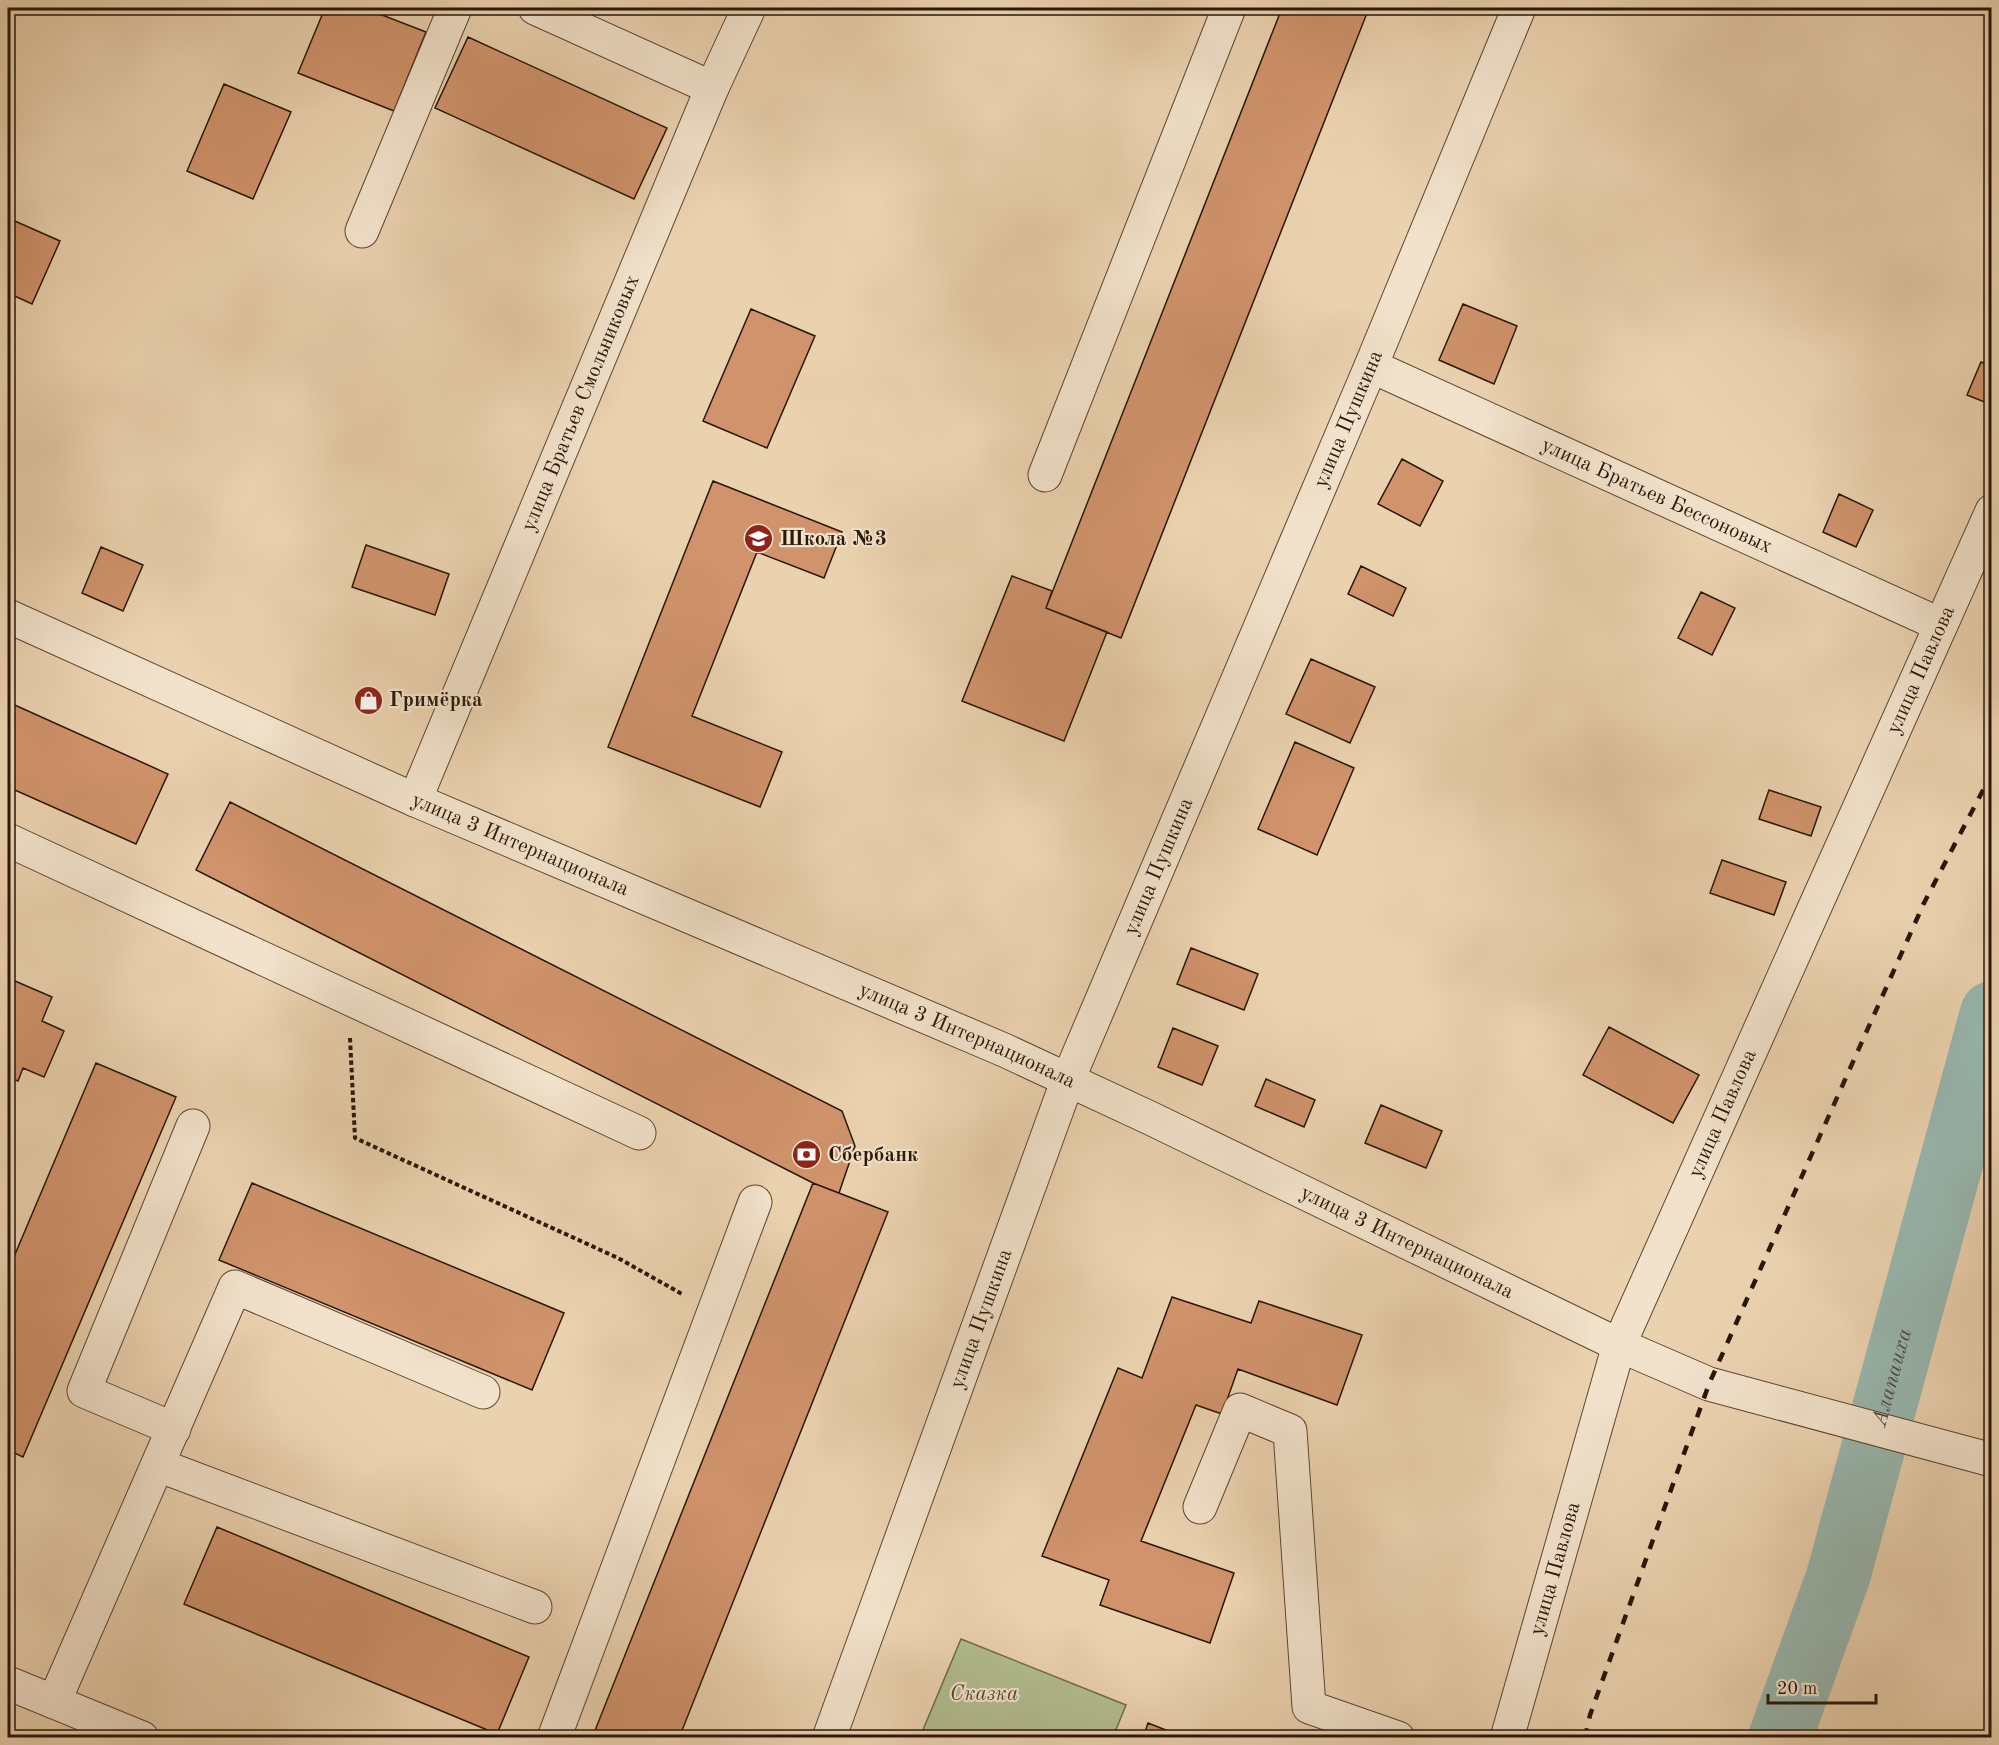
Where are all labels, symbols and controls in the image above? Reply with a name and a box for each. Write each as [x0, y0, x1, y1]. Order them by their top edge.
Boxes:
street label: улица Братьев Смольниковых [518, 272, 643, 534]
street label: улица Пушкина [1310, 347, 1387, 491]
street label: улица Братьев Бессоновых [1538, 434, 1776, 557]
school or university icon: Школа №3 [743, 523, 775, 555]
place label: Школа №3 [780, 529, 887, 550]
street label: улица Павлова [1883, 603, 1959, 737]
shop icon: Гримёрка [352, 684, 384, 716]
place label: Гримёрка [389, 690, 483, 711]
street label: улица 3 Интернационала [408, 789, 632, 900]
street label: улица Пушкина [1120, 795, 1197, 938]
street label: улица 3 Интернационала [856, 979, 1079, 1092]
street label: улица Павлова [1685, 1046, 1760, 1181]
bank icon: Сбербанк [791, 1139, 823, 1171]
place label: Сбербанк [828, 1145, 918, 1166]
street label: улица 3 Интернационала [1297, 1182, 1517, 1303]
street label: улица Пушкина [946, 1246, 1016, 1391]
water label: Алапаиха [1868, 1326, 1916, 1430]
street label: улица Павлова [1526, 1499, 1584, 1638]
scale bar [1768, 1667, 1876, 1705]
text: 20 m [1777, 1680, 1817, 1698]
park label: Сказка [950, 1684, 1018, 1705]

